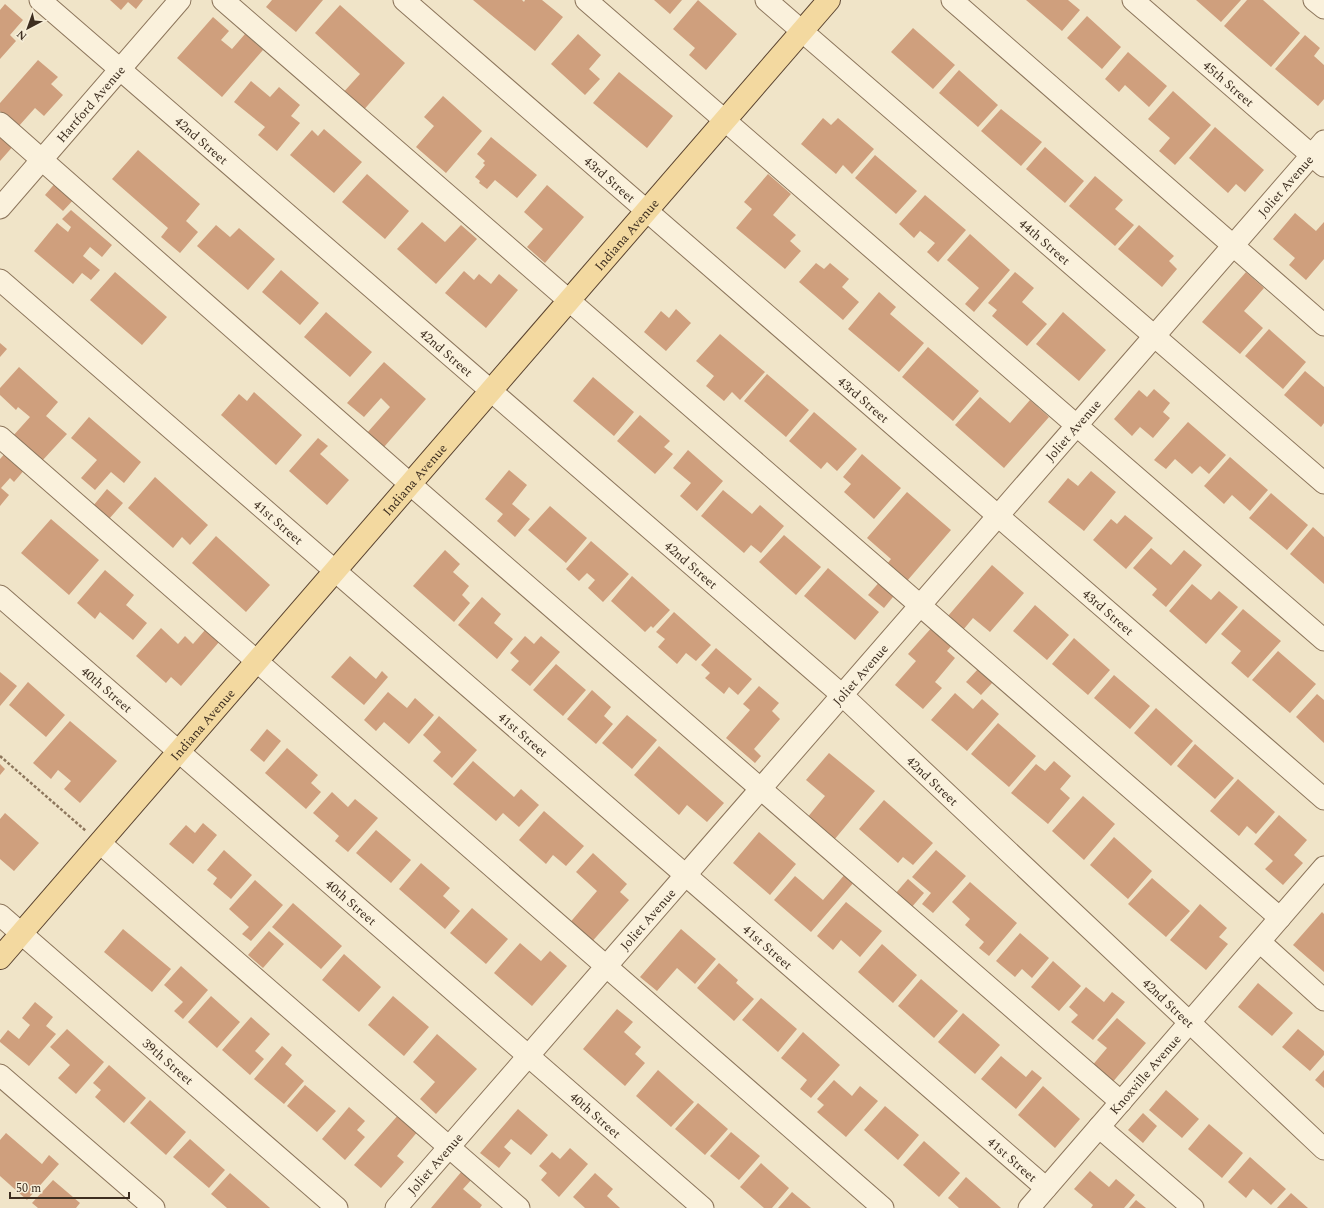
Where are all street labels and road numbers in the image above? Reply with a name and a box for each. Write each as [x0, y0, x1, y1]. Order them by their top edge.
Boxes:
street label: 45th Street [1198, 56, 1259, 112]
street label: Hartford Avenue [52, 61, 130, 147]
street label: 42nd Street [170, 112, 233, 170]
street label: Joliet Avenue [1253, 151, 1319, 222]
street label: 43rd Street [579, 152, 640, 208]
street label: Indiana Avenue [590, 194, 664, 276]
street label: 44th Street [1014, 214, 1075, 271]
street label: 42nd Street [415, 324, 477, 382]
street label: 43rd Street [833, 372, 894, 428]
street label: Joliet Avenue [1041, 395, 1106, 466]
street label: Indiana Avenue [378, 439, 452, 521]
street label: 41st Street [249, 495, 308, 550]
street label: 42nd Street [660, 536, 722, 594]
street label: 43rd Street [1077, 584, 1138, 641]
street label: Joliet Avenue [828, 640, 893, 711]
street label: 40th Street [76, 662, 137, 718]
street label: Indiana Avenue [166, 684, 240, 766]
street label: 41st Street [493, 708, 552, 763]
street label: 42nd Street [902, 752, 963, 811]
street label: 40th Street [321, 875, 381, 931]
street label: Joliet Avenue [615, 884, 681, 955]
street label: 41st Street [738, 920, 797, 975]
street label: 42nd Street [1137, 974, 1199, 1033]
street label: Knoxville Avenue [1105, 1030, 1186, 1119]
street label: 39th Street [137, 1034, 198, 1090]
street label: 40th Street [565, 1087, 626, 1144]
street label: Joliet Avenue [403, 1129, 468, 1200]
street label: 41st Street [983, 1132, 1042, 1187]

